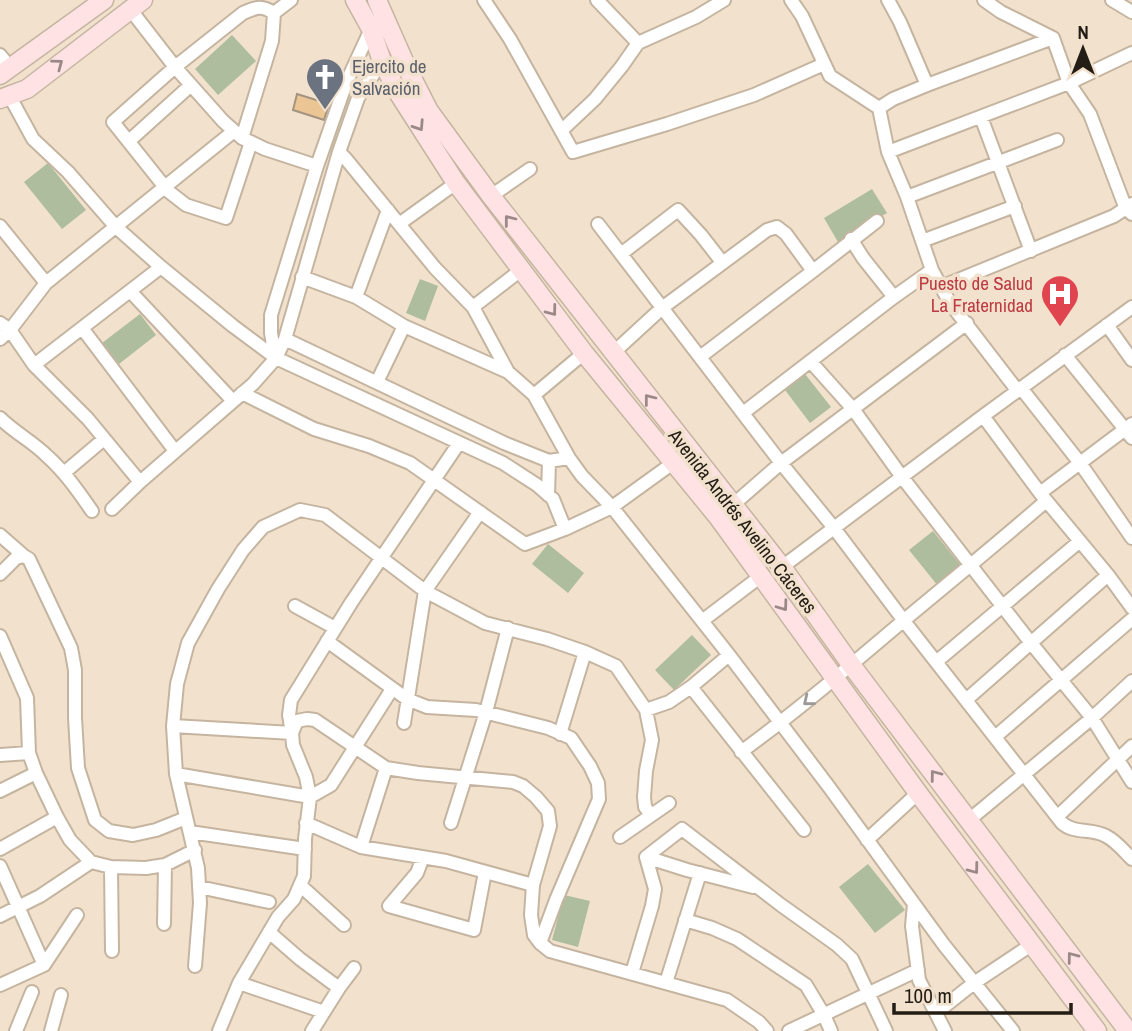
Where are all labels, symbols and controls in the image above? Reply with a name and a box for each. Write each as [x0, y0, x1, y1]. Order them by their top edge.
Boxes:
north arrow [1048, 14, 1118, 84]
text: N [1077, 19, 1089, 45]
place label: Ejercito de Salvación [352, 53, 426, 101]
church icon: Ejercito de Salvación [304, 56, 346, 111]
one-way arrow [50, 60, 63, 73]
one-way arrow [411, 118, 424, 131]
one-way arrow [505, 215, 518, 227]
place label: Puesto de Salud La Fraternidad [919, 270, 1033, 318]
hospital icon: Puesto de Salud La Fraternidad [1039, 273, 1081, 328]
one-way arrow [543, 303, 556, 316]
one-way arrow [645, 394, 658, 407]
street label: Avenida Andrés Avelino Cáceres [662, 423, 823, 619]
one-way arrow [774, 598, 787, 611]
one-way arrow [803, 693, 816, 705]
one-way arrow [930, 771, 943, 783]
one-way arrow [966, 861, 979, 873]
one-way arrow [1068, 952, 1080, 965]
scale bar [894, 972, 1071, 1016]
text: 100 m [904, 981, 952, 1010]

